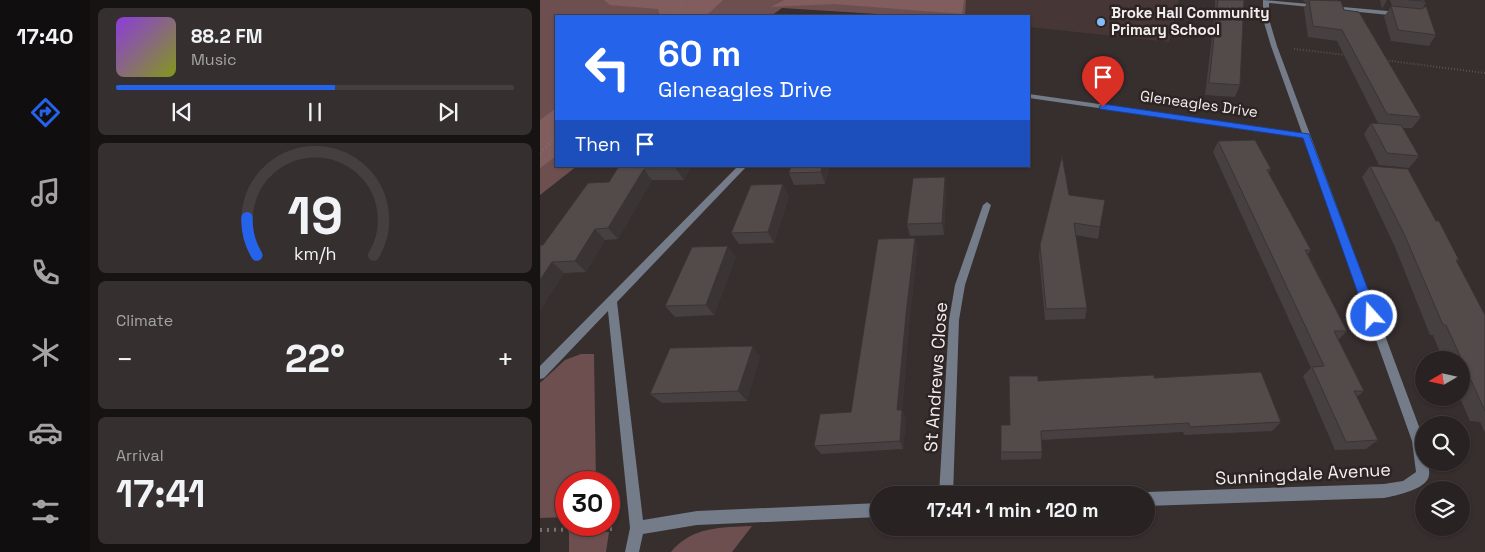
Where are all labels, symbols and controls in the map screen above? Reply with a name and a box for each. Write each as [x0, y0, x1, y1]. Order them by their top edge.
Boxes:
place label: Broke Hall Community Primary School [1111, 3, 1269, 39]
marker: Broke Hall Community Primary School [1095, 16, 1107, 28]
text: 17:40 [17, 22, 73, 50]
text: 88.2 FM [191, 24, 262, 49]
text: 60 m [658, 32, 741, 76]
icon: left [575, 35, 640, 100]
text: Music [191, 49, 237, 70]
pin [1082, 56, 1124, 107]
icon: arrive [1089, 63, 1117, 91]
text: Gleneagles Drive [658, 75, 832, 103]
street label: Gleneagles Drive [1139, 86, 1259, 121]
icon: directions [28, 95, 63, 130]
icon: previous [168, 98, 196, 126]
icon: pause [301, 98, 329, 126]
icon: next [434, 98, 462, 126]
icon: arrive [631, 130, 659, 158]
text: Then [575, 132, 621, 157]
icon: music [28, 175, 63, 210]
text: 19 [287, 183, 343, 249]
text: km/h [294, 242, 336, 265]
icon: phone [28, 255, 63, 290]
position arrow [1345, 289, 1397, 341]
street label: St Andrews Close [919, 301, 952, 453]
text: Climate [116, 310, 173, 331]
icon: climate [28, 335, 63, 370]
text: 22° [285, 335, 345, 383]
text: − [116, 341, 133, 377]
text: + [497, 341, 514, 377]
north arrow [1415, 351, 1470, 406]
map controls [1415, 351, 1470, 536]
icon: car [28, 415, 63, 450]
button: search [1415, 416, 1470, 471]
text: Arrival [116, 445, 164, 466]
street label: Sunningdale Avenue [1214, 457, 1392, 490]
text: 17:41 [116, 470, 205, 518]
speed limit sign: 30 [555, 471, 620, 536]
button: layers [1415, 481, 1470, 536]
icon: filters [28, 494, 63, 529]
text: 17:41 · 1 min · 120 m [927, 498, 1098, 523]

